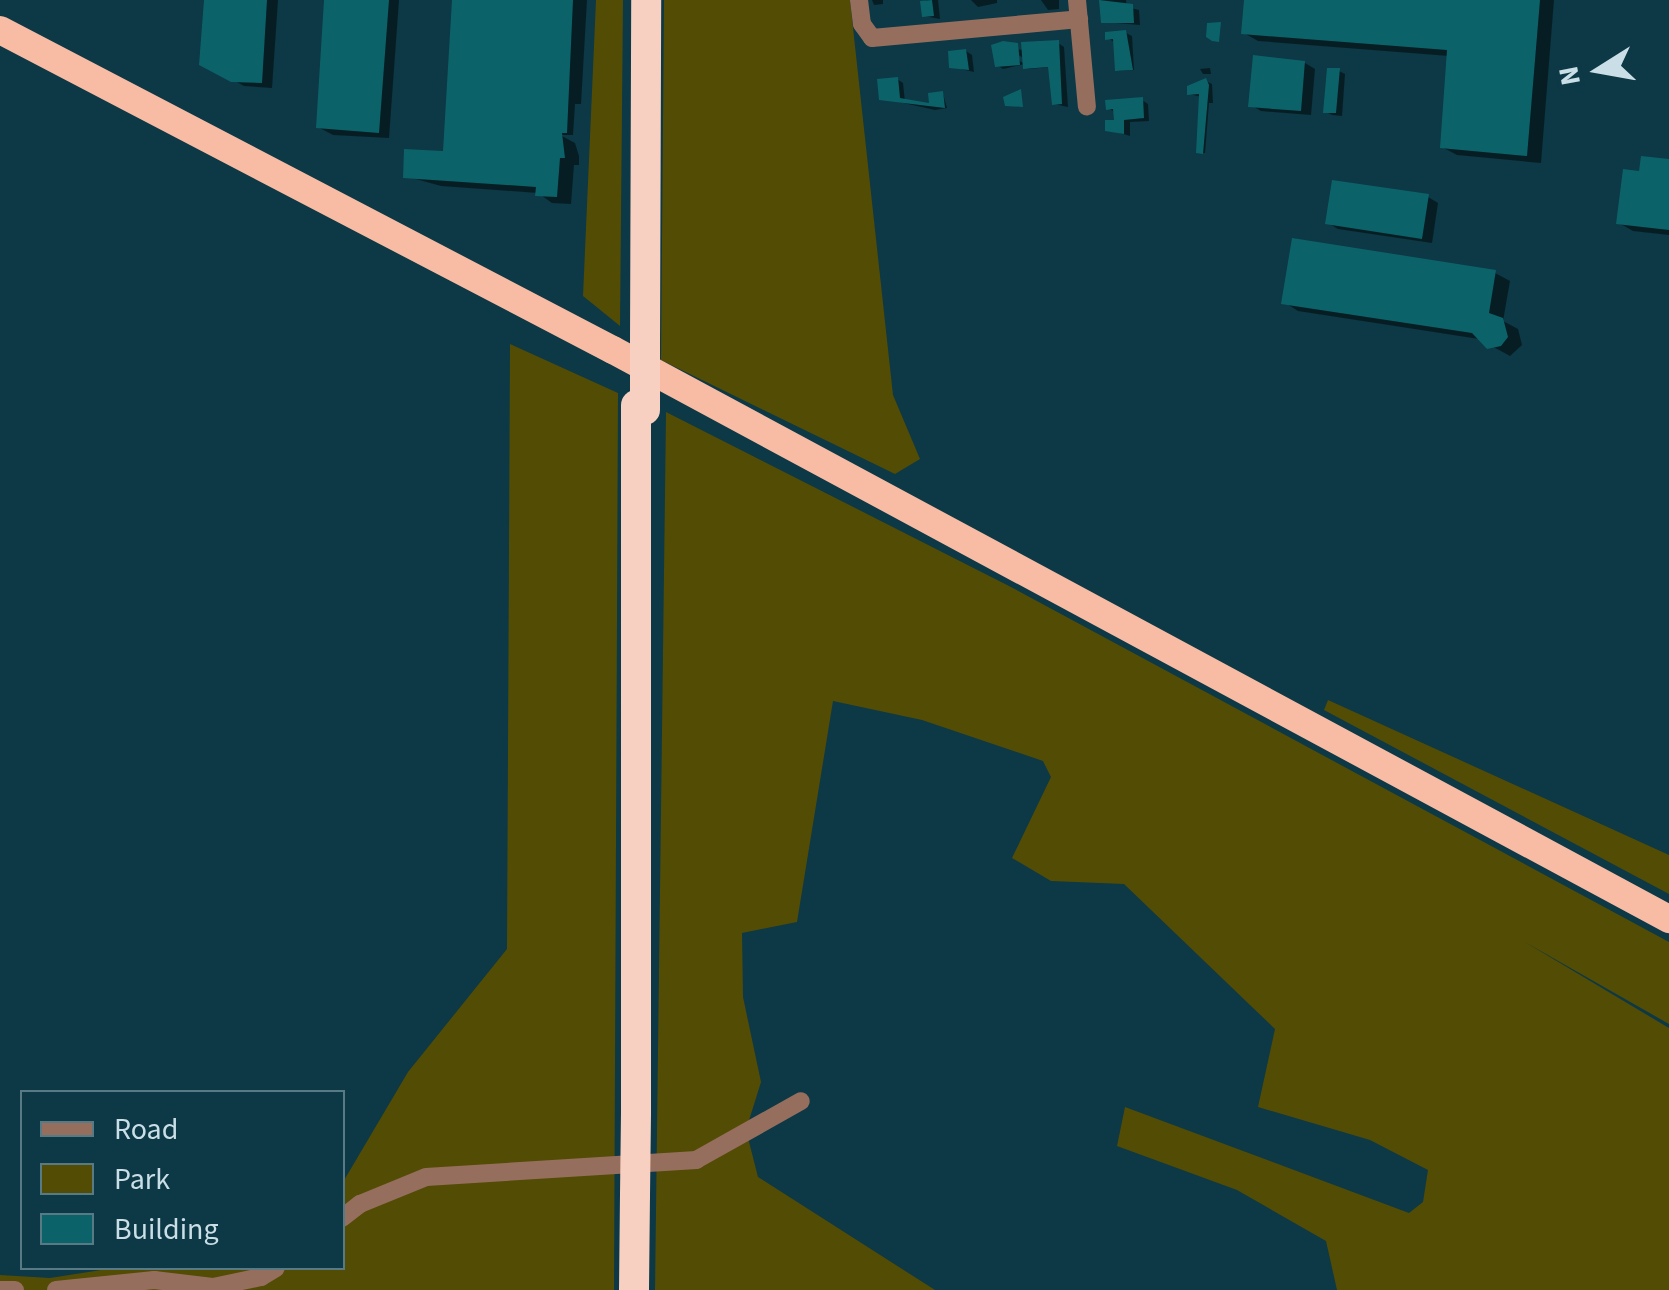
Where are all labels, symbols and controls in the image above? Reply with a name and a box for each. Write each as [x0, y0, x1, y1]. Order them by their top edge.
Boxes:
north arrow [1549, 20, 1649, 120]
text: N [1548, 63, 1591, 89]
legend [20, 1090, 345, 1270]
text: Road [114, 1108, 178, 1151]
text: Park [114, 1158, 170, 1201]
text: Building [114, 1208, 219, 1251]

